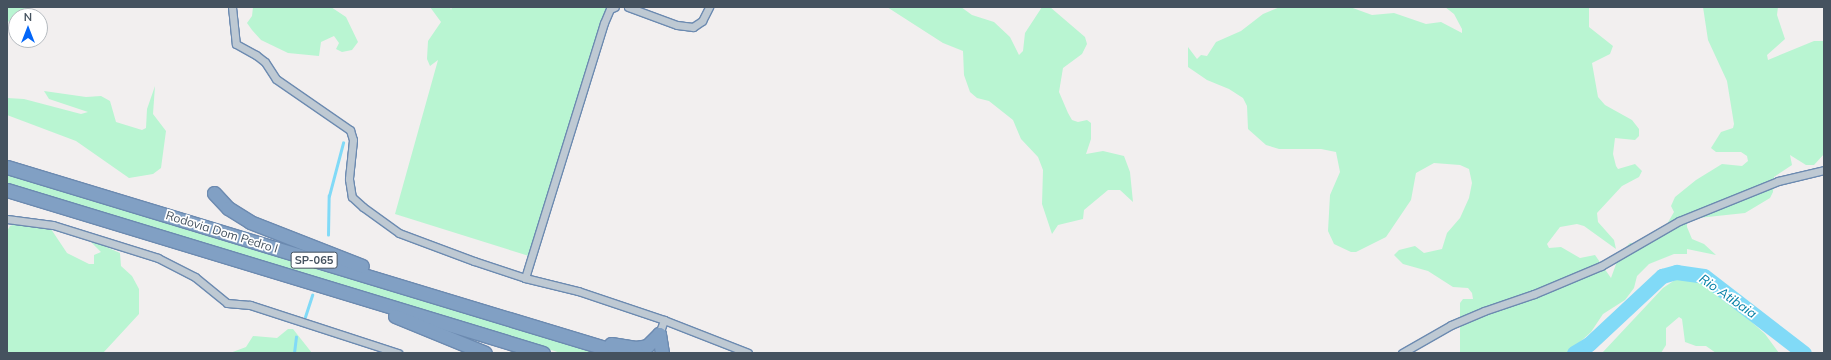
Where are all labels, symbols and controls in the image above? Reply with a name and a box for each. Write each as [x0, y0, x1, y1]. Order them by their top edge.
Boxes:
north arrow [8, 8, 48, 48]
text: N [24, 10, 32, 24]
street label: Rodovia Dom Pedro I [164, 208, 280, 256]
road number: SP-065 [290, 251, 338, 269]
water label: Rio Atibaia [1696, 271, 1760, 321]

